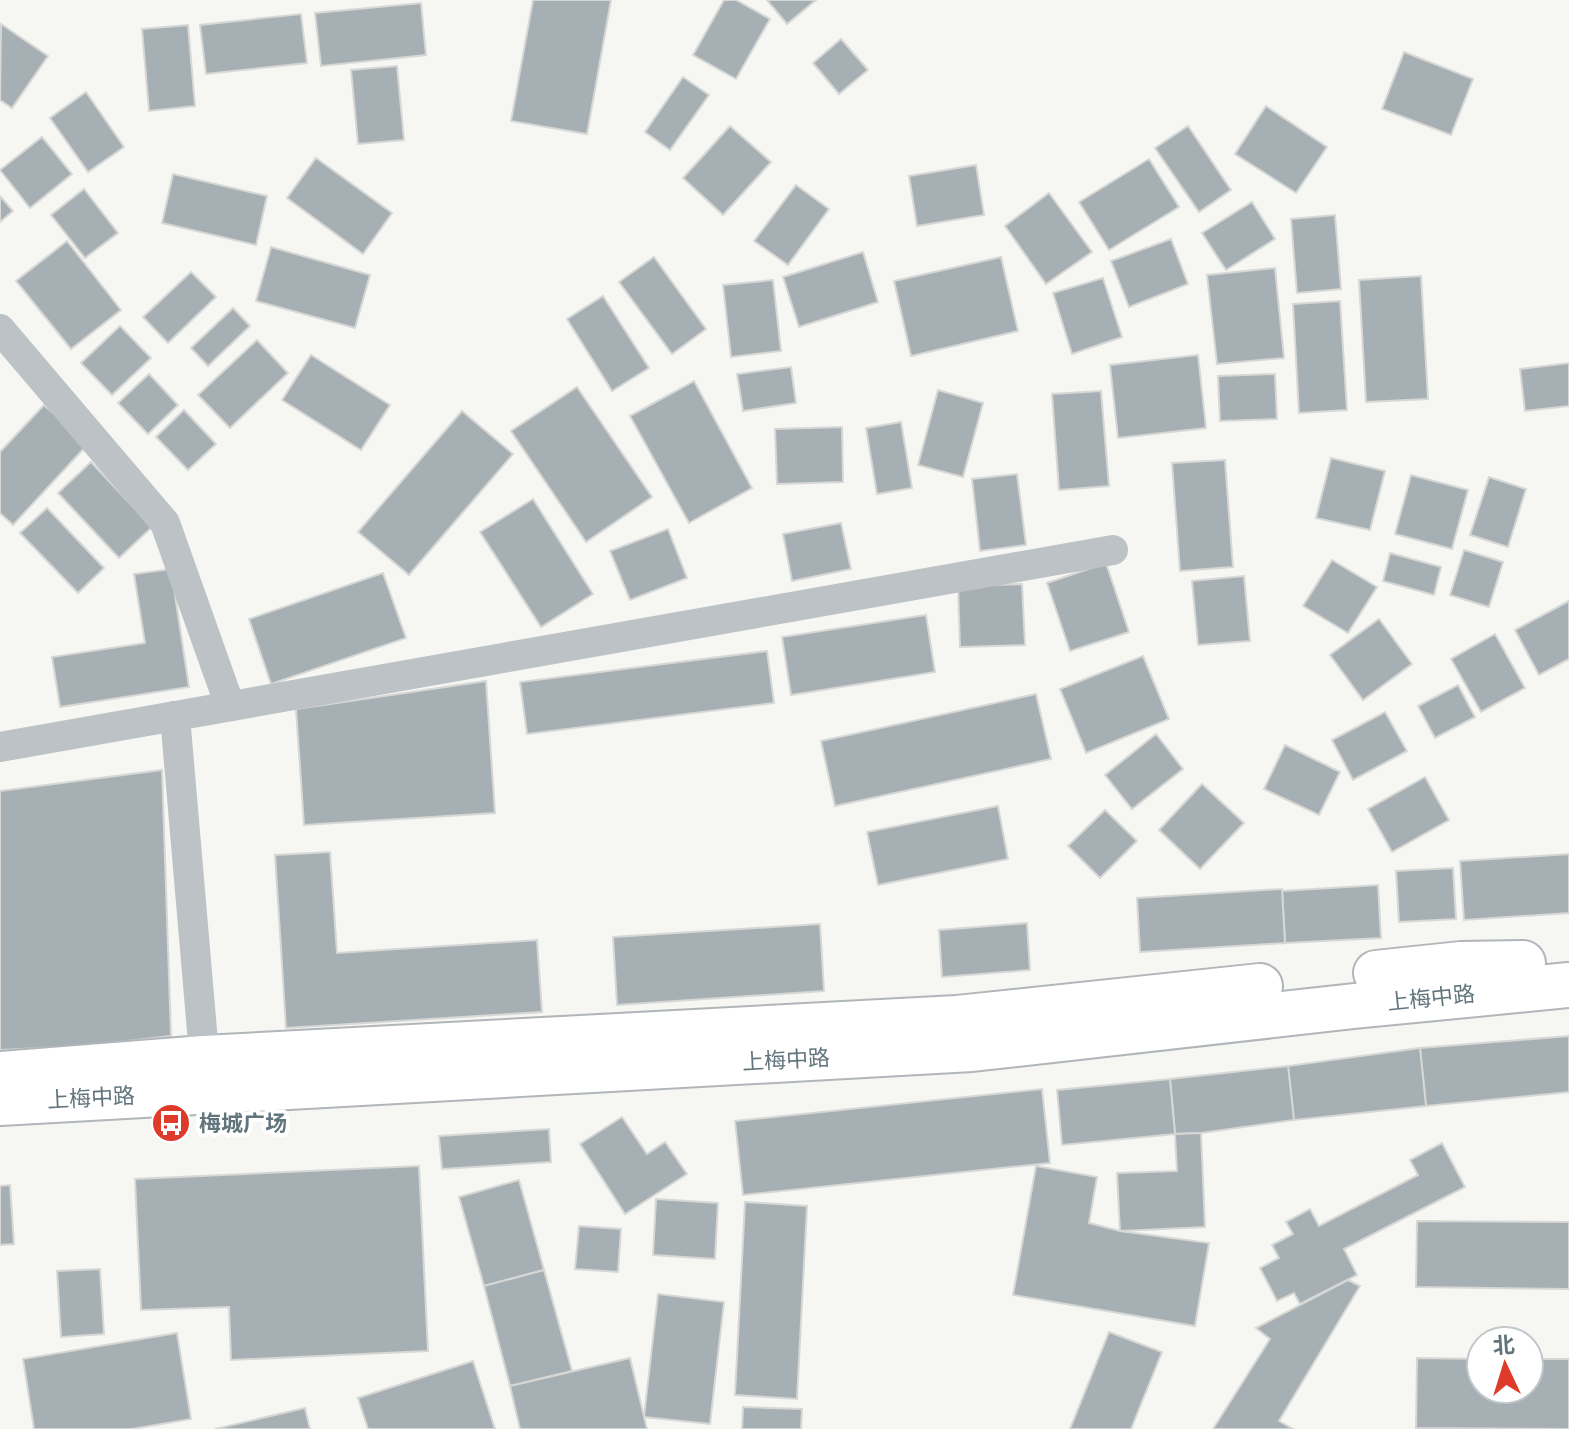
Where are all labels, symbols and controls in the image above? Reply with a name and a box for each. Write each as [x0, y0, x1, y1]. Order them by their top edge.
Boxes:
street label: 上梅中路 [1386, 981, 1476, 1015]
street label: 上梅中路 [741, 1045, 831, 1075]
street label: 上梅中路 [46, 1083, 136, 1113]
bus stop icon: 梅城广场 [150, 1102, 192, 1144]
place label: 梅城广场 [199, 1111, 287, 1136]
north arrow [1465, 1325, 1545, 1405]
text: 北 [1492, 1332, 1515, 1359]

